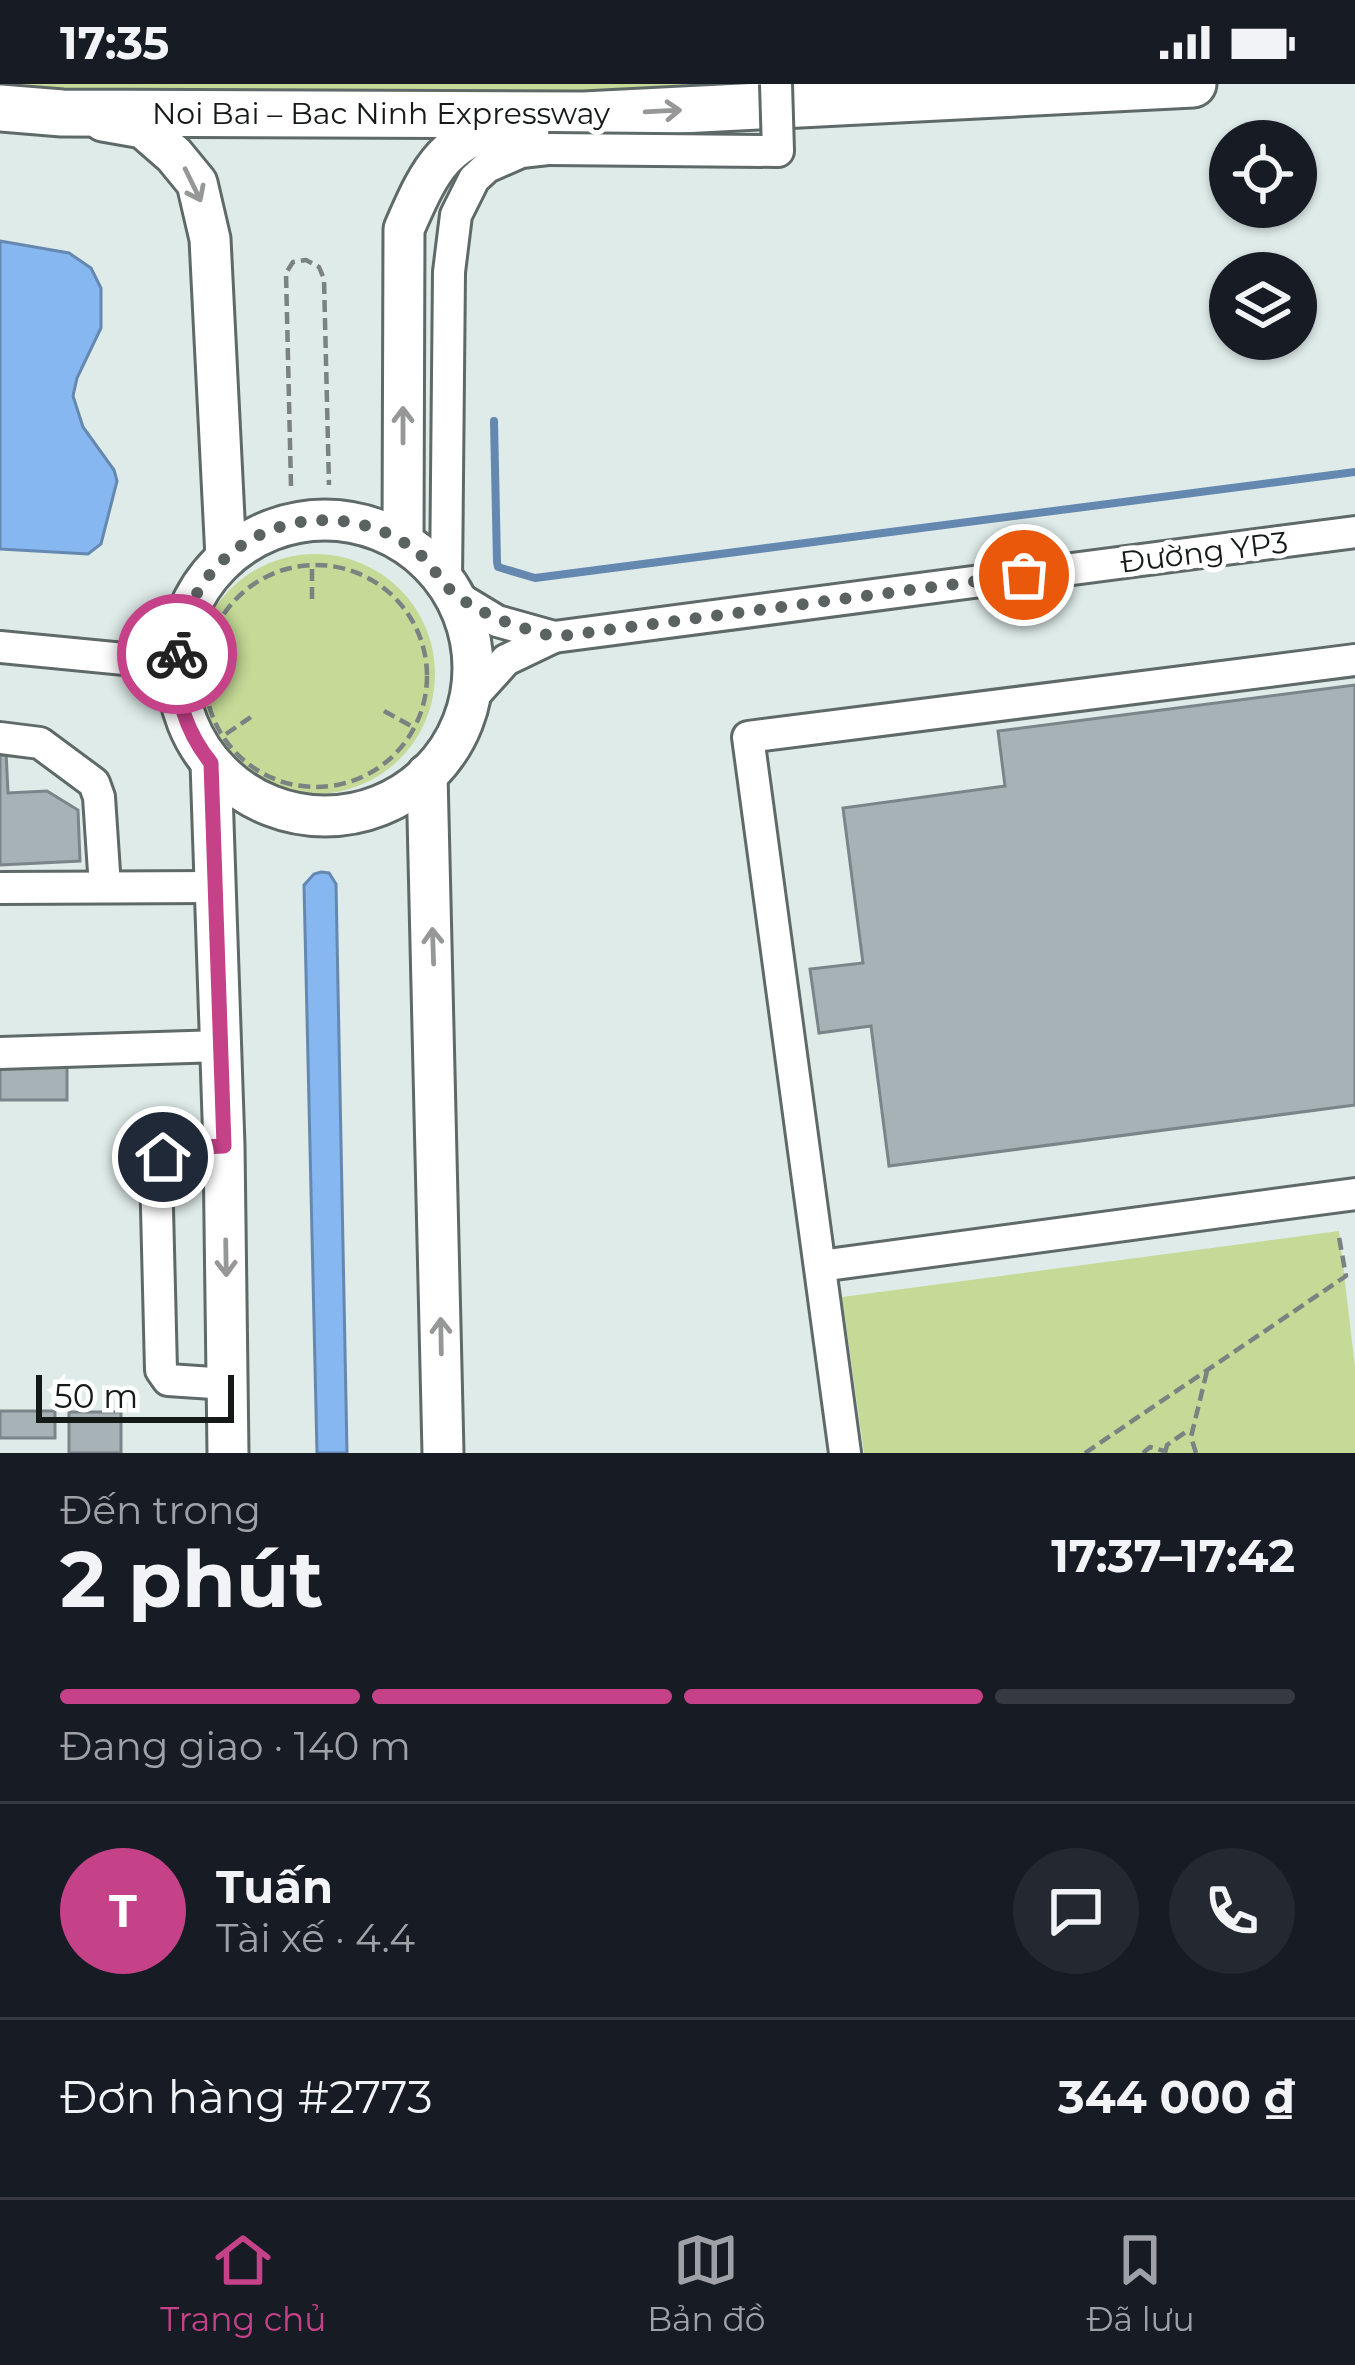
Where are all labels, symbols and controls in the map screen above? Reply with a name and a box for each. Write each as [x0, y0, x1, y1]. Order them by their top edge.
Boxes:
text: 17:35 [60, 15, 169, 70]
street label: Noi Bai – Bac Ninh Expressway [152, 95, 611, 132]
one-way arrow [643, 99, 682, 122]
map controls [1209, 120, 1317, 360]
button: locate [1209, 120, 1317, 228]
one-way arrow [183, 166, 205, 202]
button: layers [1209, 252, 1317, 360]
one-way arrow [392, 406, 414, 445]
street label: Đường YP3 [1118, 523, 1290, 581]
pin [973, 524, 1075, 626]
icon: bag [991, 542, 1057, 608]
courier [117, 594, 237, 714]
icon: bike [144, 621, 210, 687]
one-way arrow [421, 927, 444, 966]
pin [112, 1106, 214, 1208]
icon: home [130, 1124, 196, 1190]
one-way arrow [214, 1238, 237, 1277]
one-way arrow [429, 1317, 452, 1356]
scale bar [36, 1369, 234, 1422]
text: 50 m [54, 1376, 138, 1416]
text: Đến trong [60, 1486, 261, 1534]
text: 17:37–17:42 [1051, 1528, 1295, 1583]
text: 2 phút [60, 1531, 323, 1627]
text: Đang giao · 140 m [60, 1722, 411, 1770]
button: chat [1013, 1848, 1139, 1974]
button: phone [1169, 1848, 1295, 1974]
text: Tuấn [216, 1859, 333, 1914]
text: T [109, 1883, 137, 1938]
text: Tài xế · 4.4 [216, 1914, 415, 1962]
text: Đơn hàng #2773 [60, 2069, 433, 2124]
text: 344 000 ₫ [1058, 2069, 1295, 2124]
tab: Trang chủ [160, 2227, 327, 2339]
tab: Bản đồ [647, 2227, 766, 2339]
tab: Đã lưu [1086, 2227, 1195, 2339]

